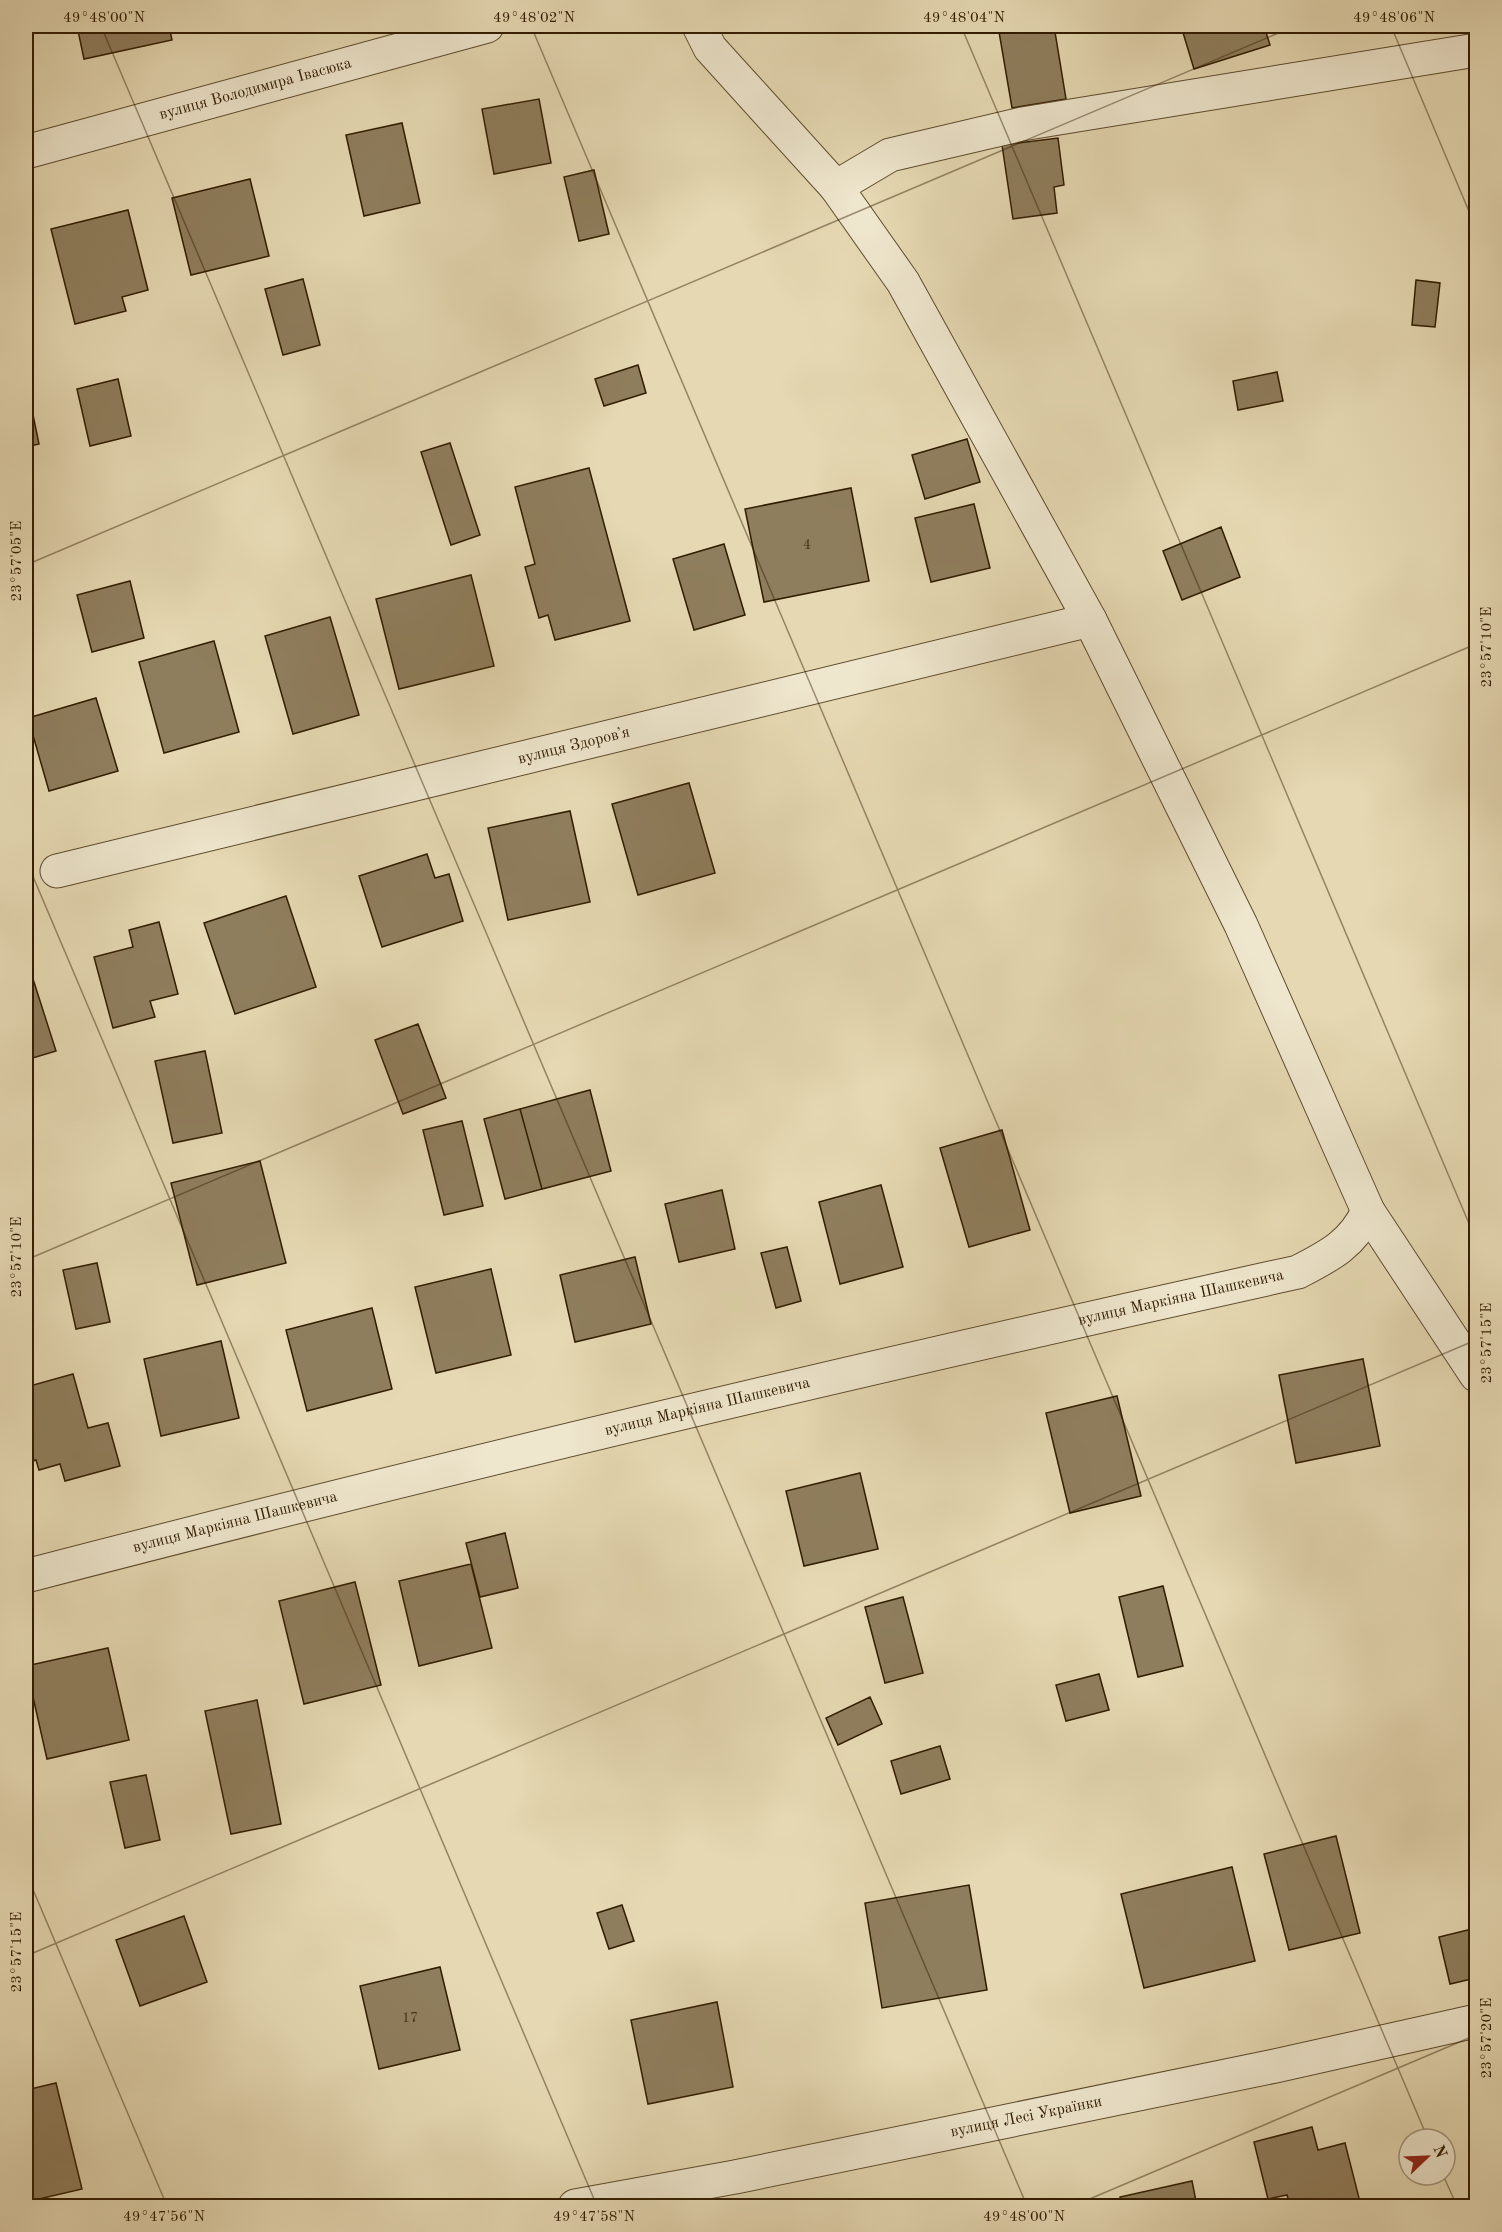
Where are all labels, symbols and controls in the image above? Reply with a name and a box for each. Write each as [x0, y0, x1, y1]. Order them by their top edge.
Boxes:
text: 49°48'00"N [63, 11, 145, 26]
text: 49°48'02"N [493, 11, 575, 26]
text: 49°48'04"N [923, 11, 1005, 26]
text: 49°48'06"N [1353, 11, 1435, 26]
street label: вулиця Володимира Івасюка [158, 55, 354, 123]
text: 23°57'05"E [10, 521, 25, 601]
house number: 4 [803, 538, 811, 552]
text: 23°57'10"E [1480, 607, 1495, 687]
street label: вулиця Здоровʼя [516, 723, 632, 768]
text: 23°57'10"E [10, 1217, 25, 1297]
street label: вулиця Маркіяна Шашкевича [1077, 1267, 1285, 1329]
text: 23°57'15"E [1480, 1303, 1495, 1383]
street label: вулиця Маркіяна Шашкевича [603, 1375, 812, 1439]
street label: вулиця Маркіяна Шашкевича [131, 1489, 339, 1556]
text: 23°57'15"E [10, 1912, 25, 1992]
text: 23°57'20"E [1480, 1998, 1495, 2078]
house number: 17 [402, 2011, 418, 2025]
street label: вулиця Лесі Українки [949, 2094, 1104, 2140]
north arrow [1397, 2127, 1457, 2187]
text: N [1429, 2143, 1449, 2161]
text: 49°47'56"N [123, 2210, 205, 2225]
text: 49°47'58"N [553, 2210, 635, 2225]
text: 49°48'00"N [983, 2210, 1065, 2225]

